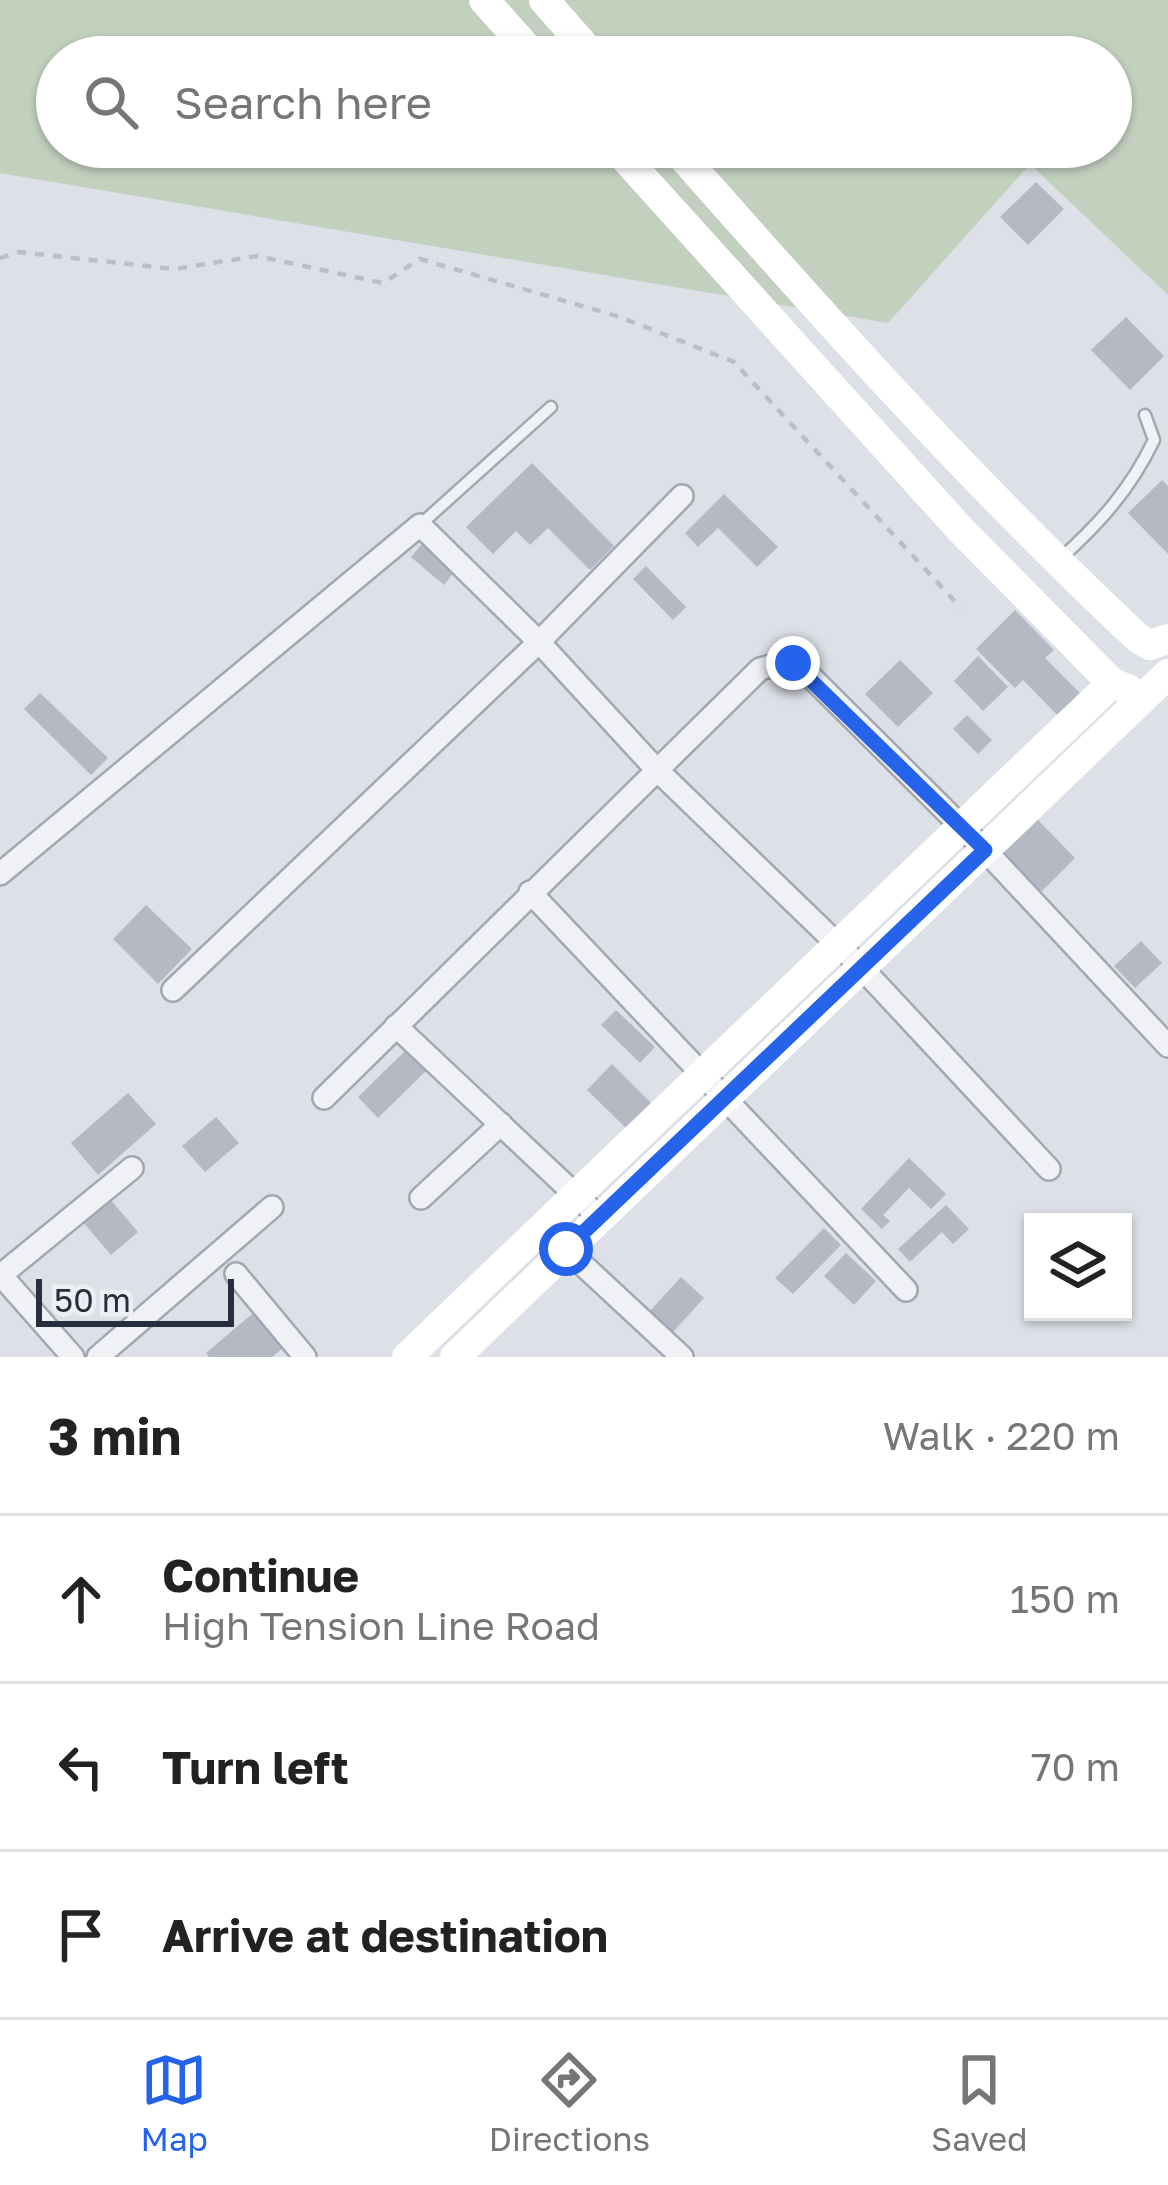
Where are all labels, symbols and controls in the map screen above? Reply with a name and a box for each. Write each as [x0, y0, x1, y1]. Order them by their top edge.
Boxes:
search box [36, 36, 1132, 168]
icon: search [78, 69, 144, 135]
text: Search here [174, 75, 432, 129]
route end [766, 636, 820, 690]
map controls [1024, 1213, 1132, 1321]
button: layers [1024, 1213, 1132, 1321]
route start [539, 1222, 593, 1276]
scale bar [36, 1273, 234, 1326]
text: 50 m [54, 1280, 131, 1319]
text: 3 min [48, 1405, 181, 1466]
text: Walk · 220 m [883, 1412, 1120, 1459]
text: Continue [162, 1548, 359, 1602]
icon: ahead [48, 1566, 114, 1632]
text: 150 m [1010, 1575, 1120, 1622]
text: High Tension Line Road [162, 1602, 600, 1649]
icon: left [48, 1734, 114, 1800]
text: Turn left [162, 1740, 349, 1794]
text: 70 m [1031, 1743, 1120, 1790]
icon: arrive [48, 1902, 114, 1968]
text: Arrive at destination [162, 1908, 608, 1962]
tab: Map [141, 2047, 208, 2158]
tab: Directions [489, 2047, 650, 2158]
tab: Saved [931, 2047, 1027, 2158]

